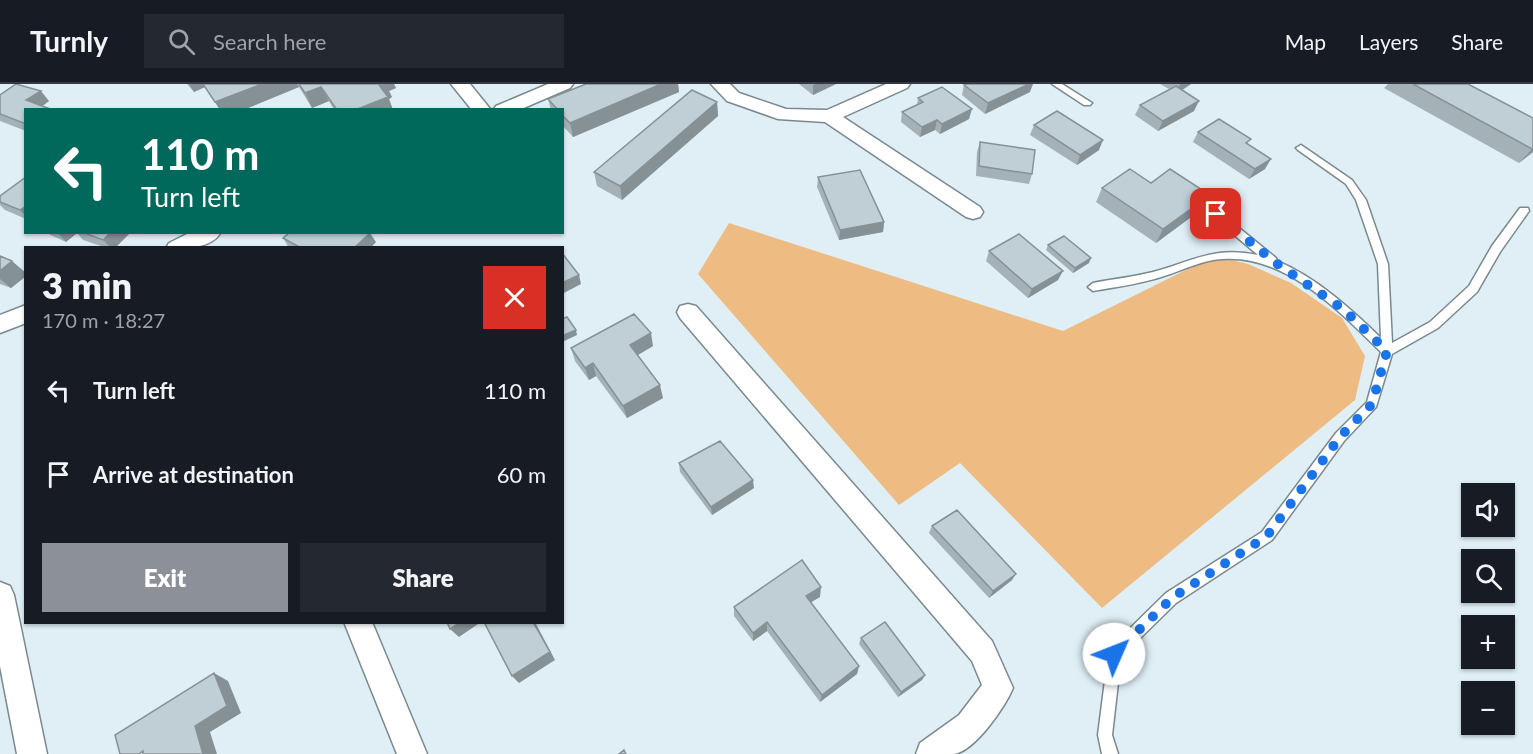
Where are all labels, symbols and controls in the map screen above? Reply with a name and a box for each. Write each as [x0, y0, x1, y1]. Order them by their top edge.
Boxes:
search box [144, 14, 564, 68]
text: Turnly [30, 24, 108, 58]
icon: search [165, 25, 198, 58]
text: Search here [213, 28, 326, 55]
text: Map [1285, 29, 1326, 54]
text: Layers [1359, 29, 1418, 54]
text: Share [1451, 29, 1503, 54]
text: 110 m [141, 129, 259, 179]
icon: left [42, 132, 120, 210]
text: Turn left [141, 180, 240, 213]
pin [1190, 188, 1241, 239]
icon: arrive [1199, 197, 1232, 230]
text: 3 min [42, 263, 132, 307]
button: close [483, 266, 546, 329]
text: 170 m · 18:27 [42, 308, 165, 332]
icon: left [42, 374, 75, 407]
text: Turn left [93, 377, 175, 404]
text: 110 m [484, 377, 546, 404]
icon: arrive [42, 458, 75, 491]
text: Arrive at destination [93, 461, 294, 488]
text: 60 m [497, 461, 546, 488]
map controls [1461, 483, 1515, 735]
button: sound [1461, 483, 1515, 537]
button: Exit [42, 543, 288, 612]
button: Share [300, 543, 546, 612]
button: search [1461, 549, 1515, 603]
button: + [1461, 615, 1515, 669]
position arrow [1082, 622, 1146, 686]
button: − [1461, 681, 1515, 735]

